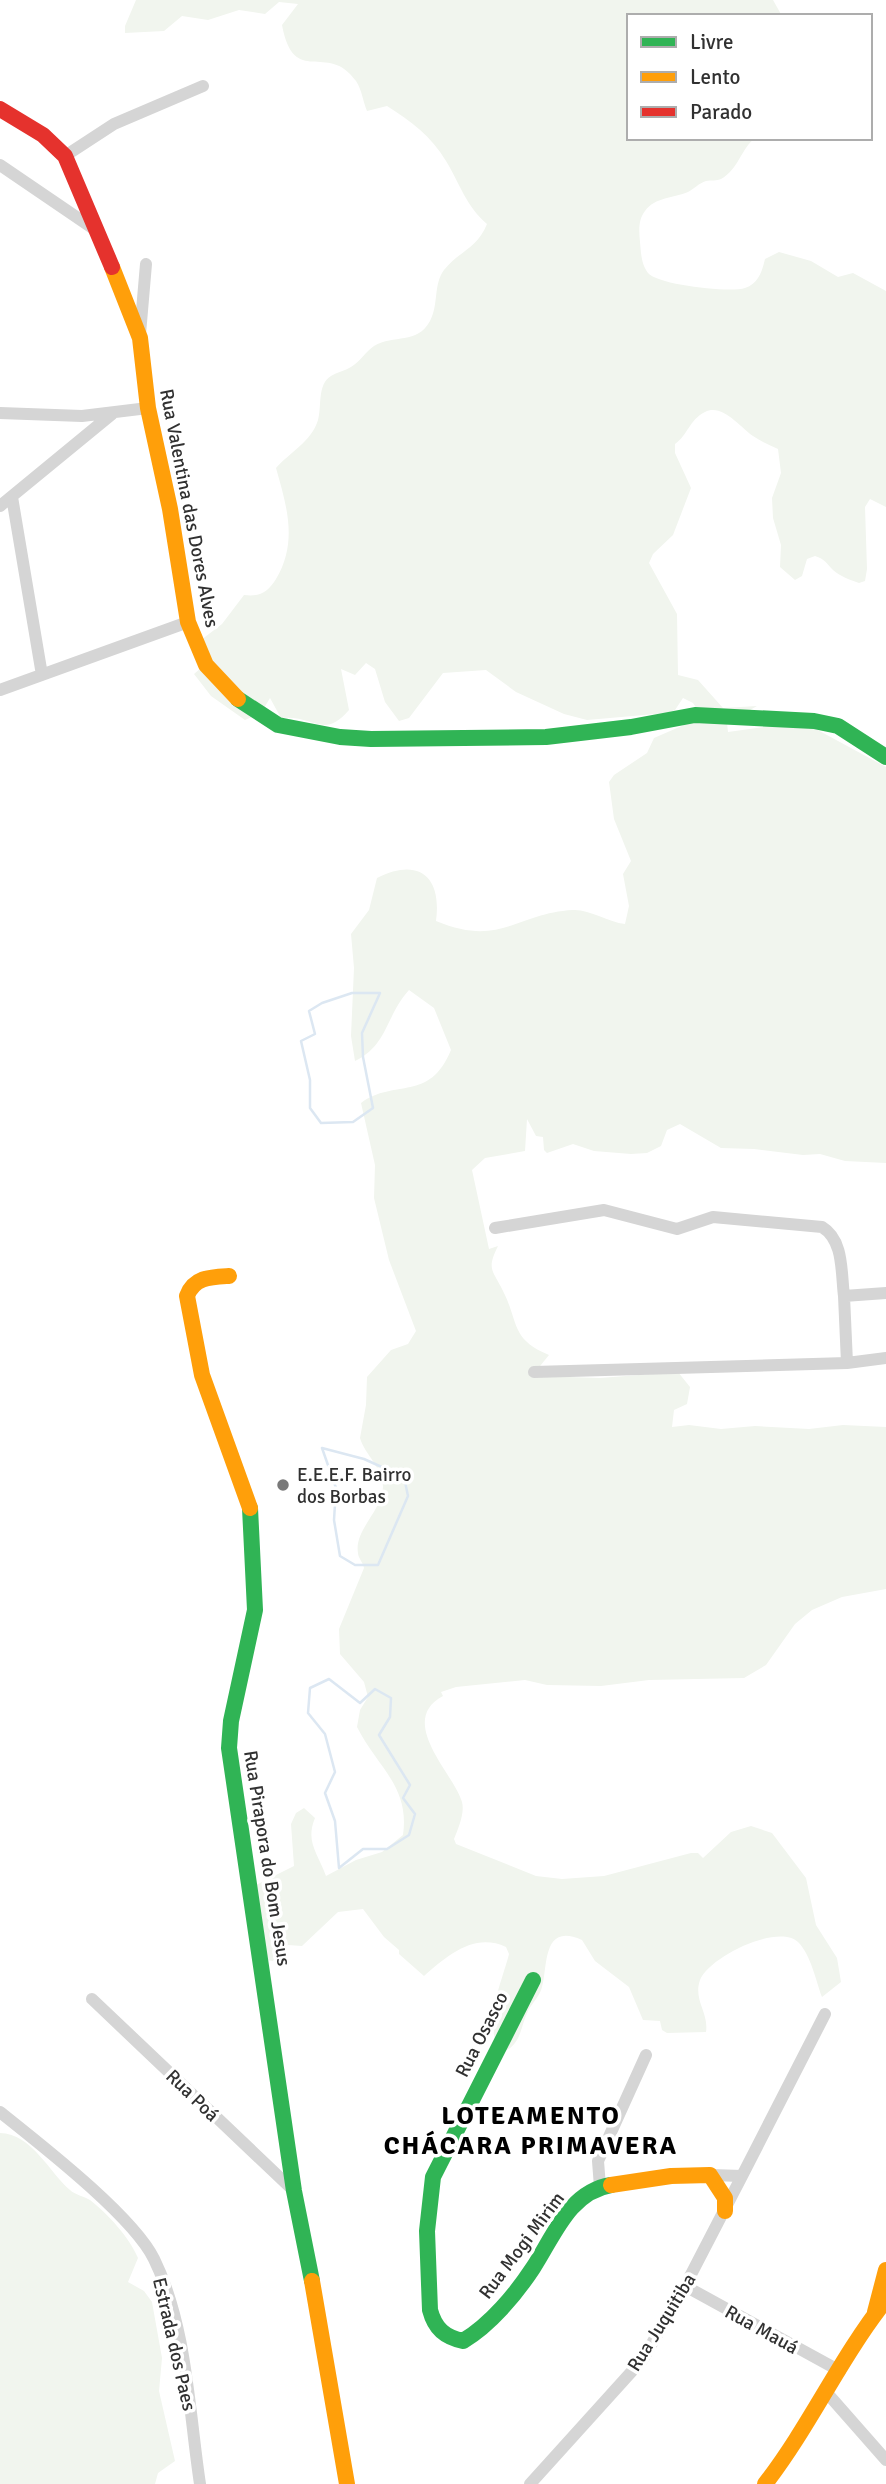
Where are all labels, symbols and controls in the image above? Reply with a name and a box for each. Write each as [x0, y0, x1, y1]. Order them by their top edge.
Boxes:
legend [627, 14, 872, 140]
text: Livre [690, 29, 733, 55]
text: Lento [690, 64, 740, 90]
text: Parado [690, 99, 752, 125]
street label: Rua Valentina das Dores Alves [154, 387, 224, 629]
place label: E.E.E.F. Bairro dos Borbas [297, 1463, 411, 1509]
marker: E.E.E.F. Bairro dos Borbas [275, 1477, 291, 1493]
street label: Rua Pirapora do Bom Jesus [238, 1749, 296, 1968]
street label: Rua Osasco [450, 1988, 514, 2081]
street label: Rua Poá [161, 2065, 224, 2127]
district label: LOTEAMENTO CHÁCARA PRIMAVERA [384, 2100, 678, 2162]
street label: Rua Mogi Mirim [474, 2187, 570, 2304]
street label: Rua Juquitiba [622, 2269, 701, 2376]
street label: Estrada dos Paes [147, 2275, 201, 2413]
street label: Rua Mauá [721, 2300, 802, 2360]

